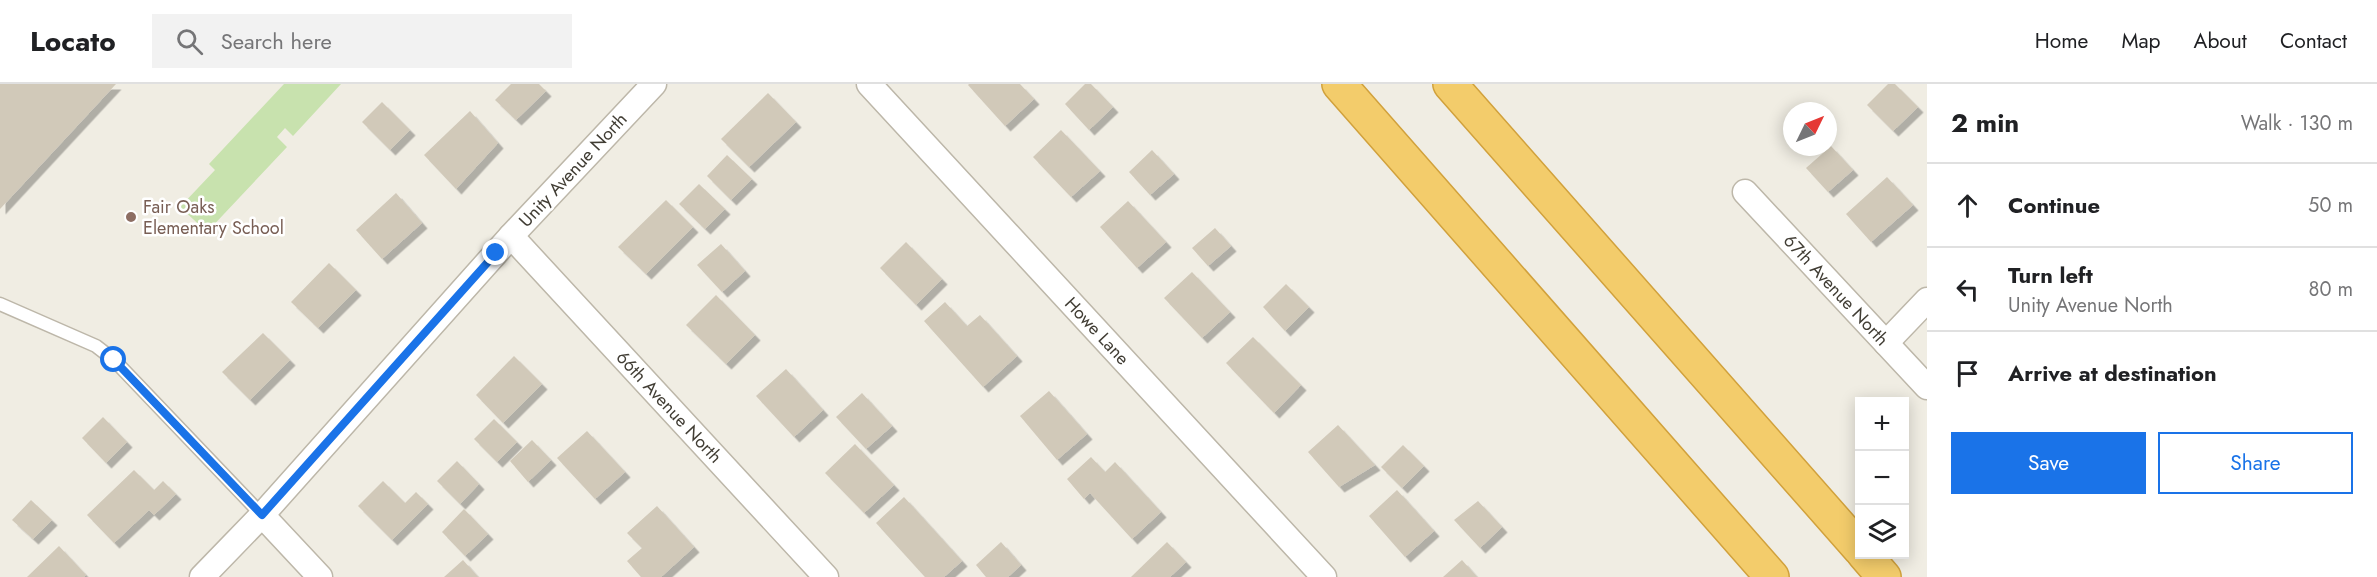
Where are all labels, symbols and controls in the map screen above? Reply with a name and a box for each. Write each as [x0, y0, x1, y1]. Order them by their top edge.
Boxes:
search box [152, 14, 572, 68]
text: Locato [30, 21, 116, 62]
icon: search [173, 25, 206, 58]
text: Search here [221, 25, 332, 57]
text: Home [2035, 26, 2088, 56]
text: Map [2121, 26, 2161, 56]
text: About [2194, 26, 2247, 56]
text: Contact [2280, 26, 2347, 56]
north arrow [1783, 102, 1837, 156]
text: 2 min [1951, 104, 2019, 142]
street label: Unity Avenue North [513, 107, 633, 233]
text: Walk · 130 m [2241, 109, 2353, 138]
icon: ahead [1951, 189, 1984, 222]
text: Continue [2008, 189, 2100, 221]
text: 50 m [2308, 191, 2353, 220]
place label: Fair Oaks Elementary School [143, 194, 284, 241]
marker: Fair Oaks Elementary School [124, 210, 138, 224]
street label: 67th Avenue North [1777, 228, 1895, 352]
route end [482, 239, 508, 265]
text: Turn left [2008, 259, 2093, 291]
icon: left [1951, 273, 1984, 306]
text: 80 m [2308, 275, 2353, 304]
street label: Howe Lane [1059, 291, 1135, 371]
text: Unity Avenue North [2008, 291, 2173, 320]
street label: 66th Avenue North [610, 345, 728, 469]
route start [100, 346, 126, 372]
icon: arrive [1951, 357, 1984, 390]
text: Arrive at destination [2008, 357, 2217, 389]
map controls [1855, 397, 1909, 559]
button: + [1855, 397, 1909, 451]
button: Save [1951, 432, 2146, 494]
button: Share [2158, 432, 2353, 494]
button: − [1855, 451, 1909, 505]
button: layers [1855, 505, 1909, 559]

